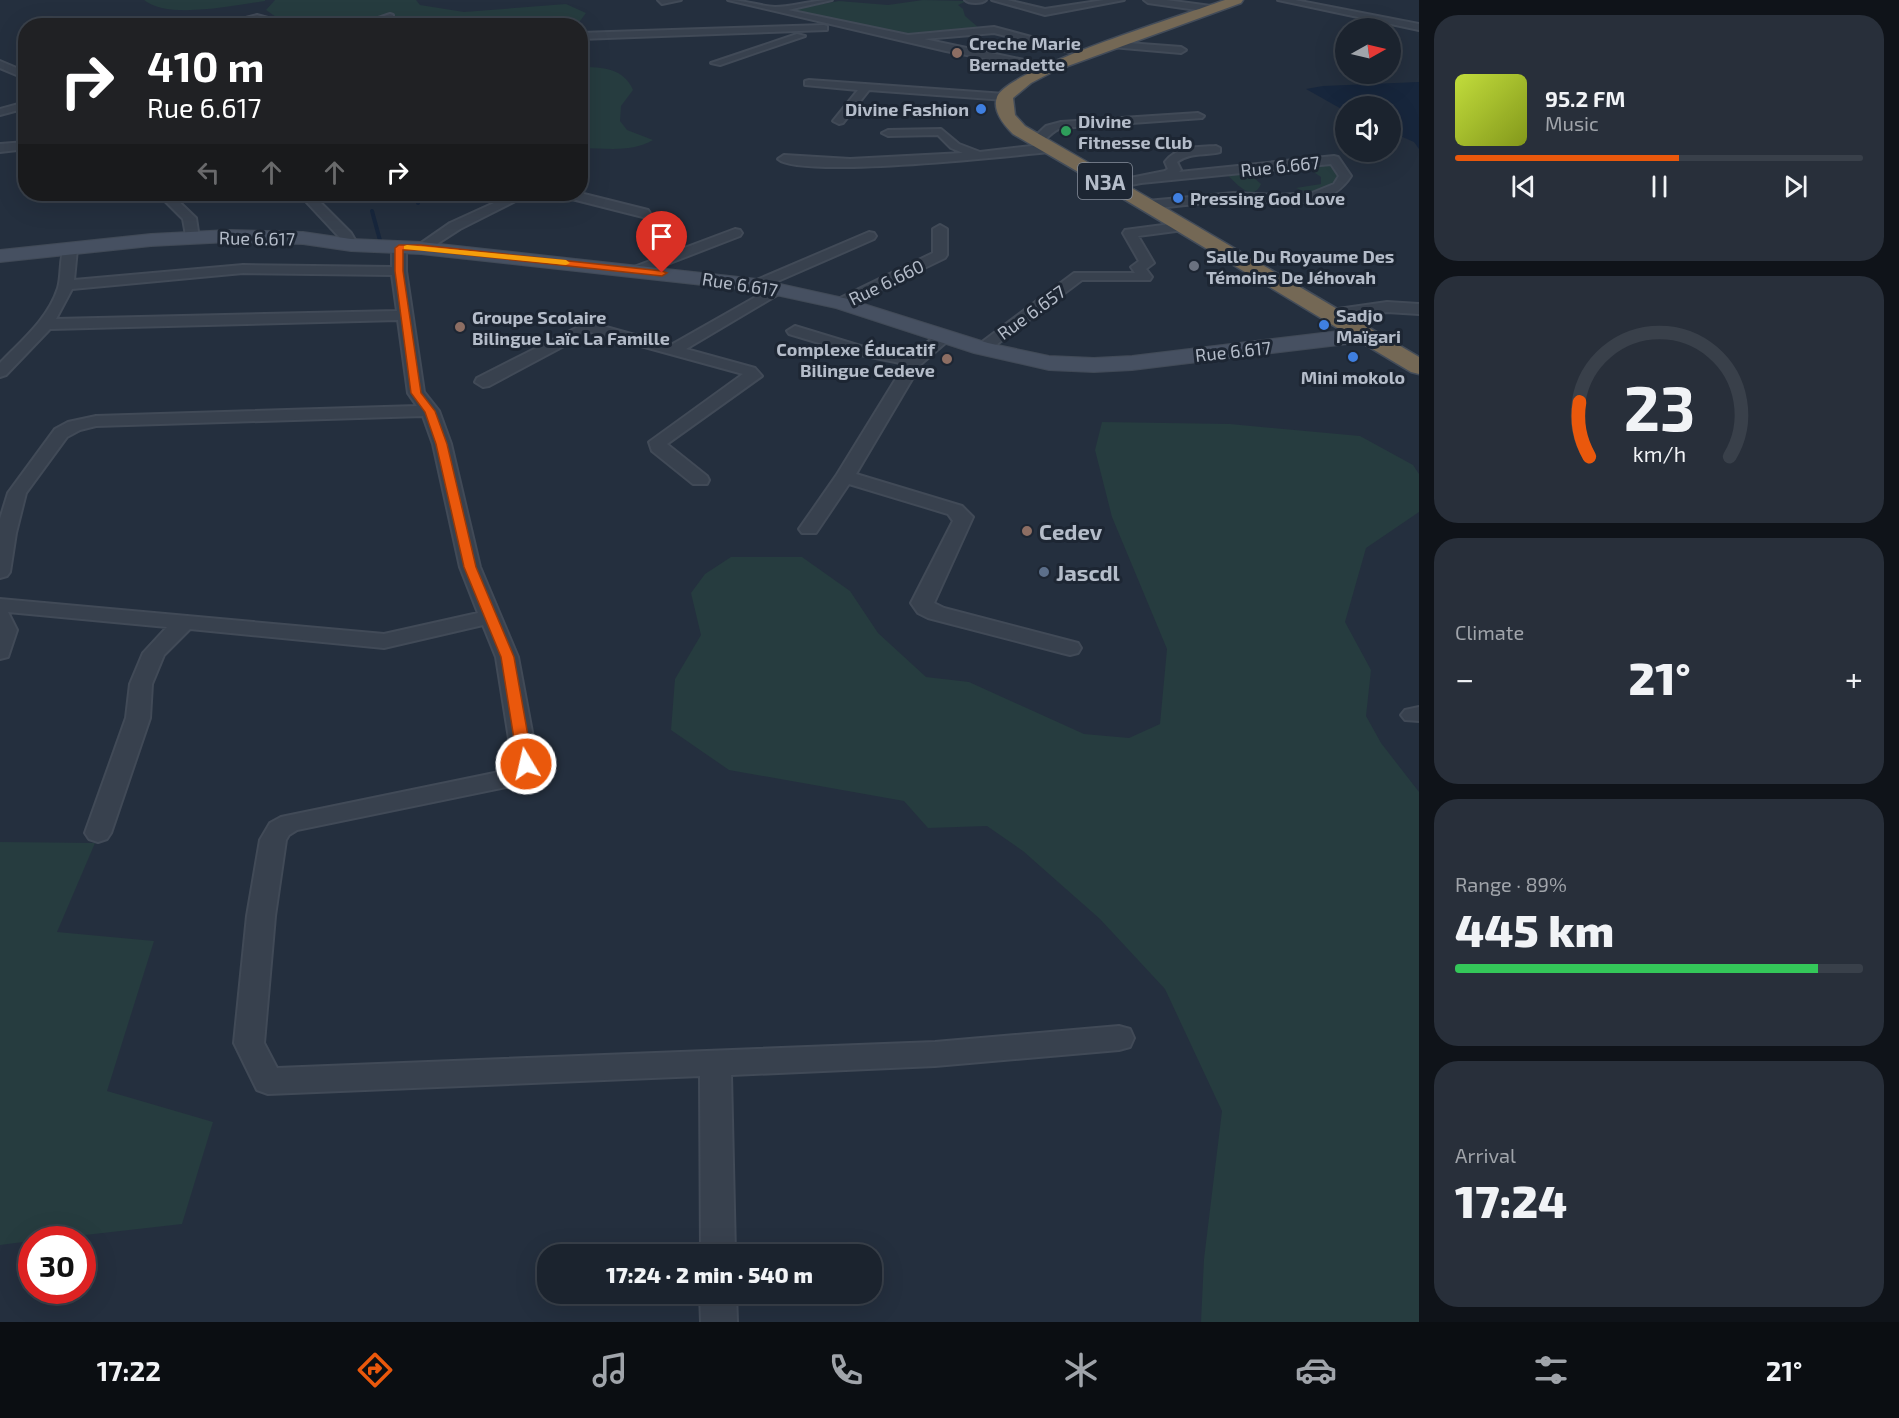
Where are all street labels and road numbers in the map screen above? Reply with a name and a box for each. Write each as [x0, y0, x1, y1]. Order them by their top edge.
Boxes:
street label: Rue 6.667 [1239, 151, 1321, 181]
road number: N3A [1078, 163, 1132, 199]
street label: Rue 6.617 [219, 226, 295, 250]
street label: Rue 6.660 [845, 254, 927, 310]
street label: Rue 6.617 [701, 267, 779, 301]
street label: Rue 6.657 [993, 280, 1069, 344]
street label: Rue 6.617 [1194, 336, 1272, 366]

